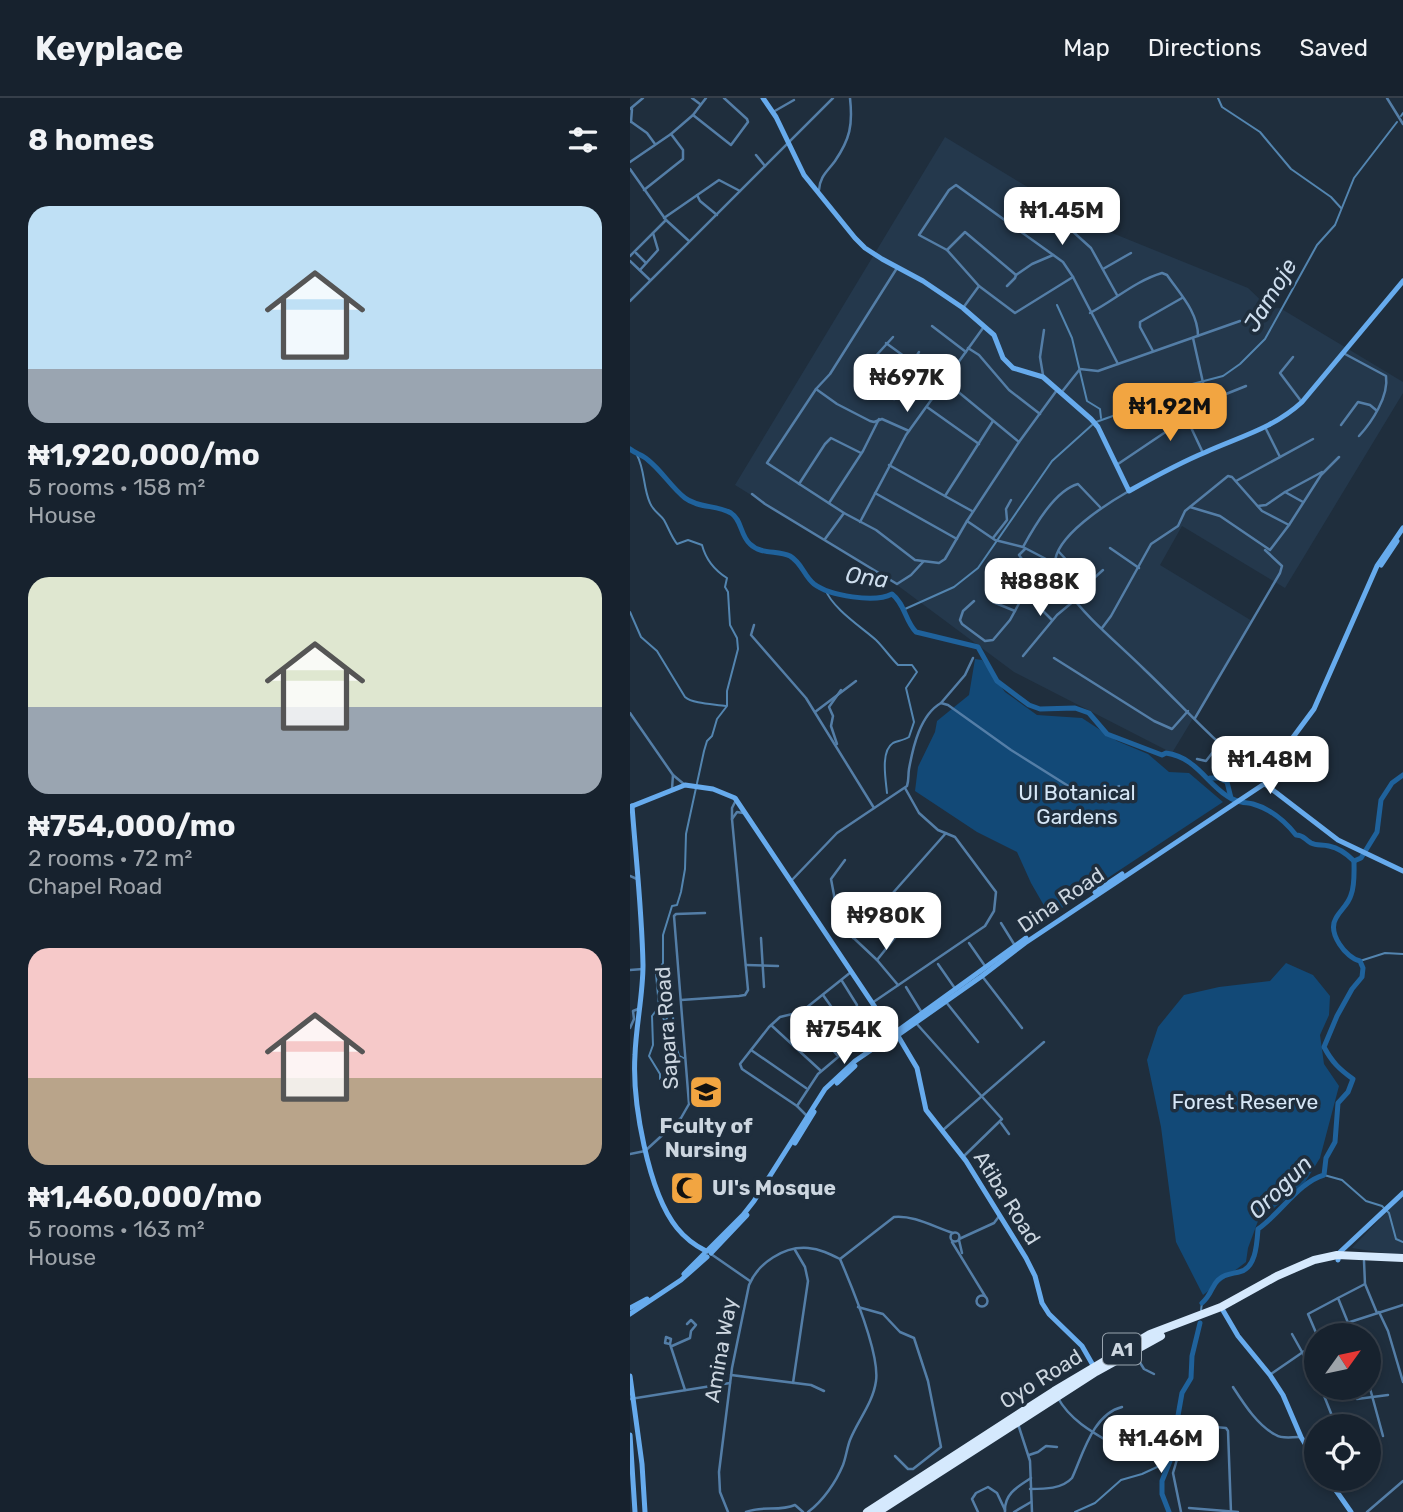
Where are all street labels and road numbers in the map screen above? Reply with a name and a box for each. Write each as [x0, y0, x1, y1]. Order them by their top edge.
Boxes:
street label: Dina Road [1013, 862, 1109, 938]
street label: Sapara Road [650, 966, 683, 1090]
street label: Atiba Road [969, 1146, 1046, 1249]
street label: Amina Way [699, 1295, 742, 1404]
road number: A1 [1103, 1334, 1141, 1364]
street label: Oyo Road [995, 1343, 1087, 1414]

